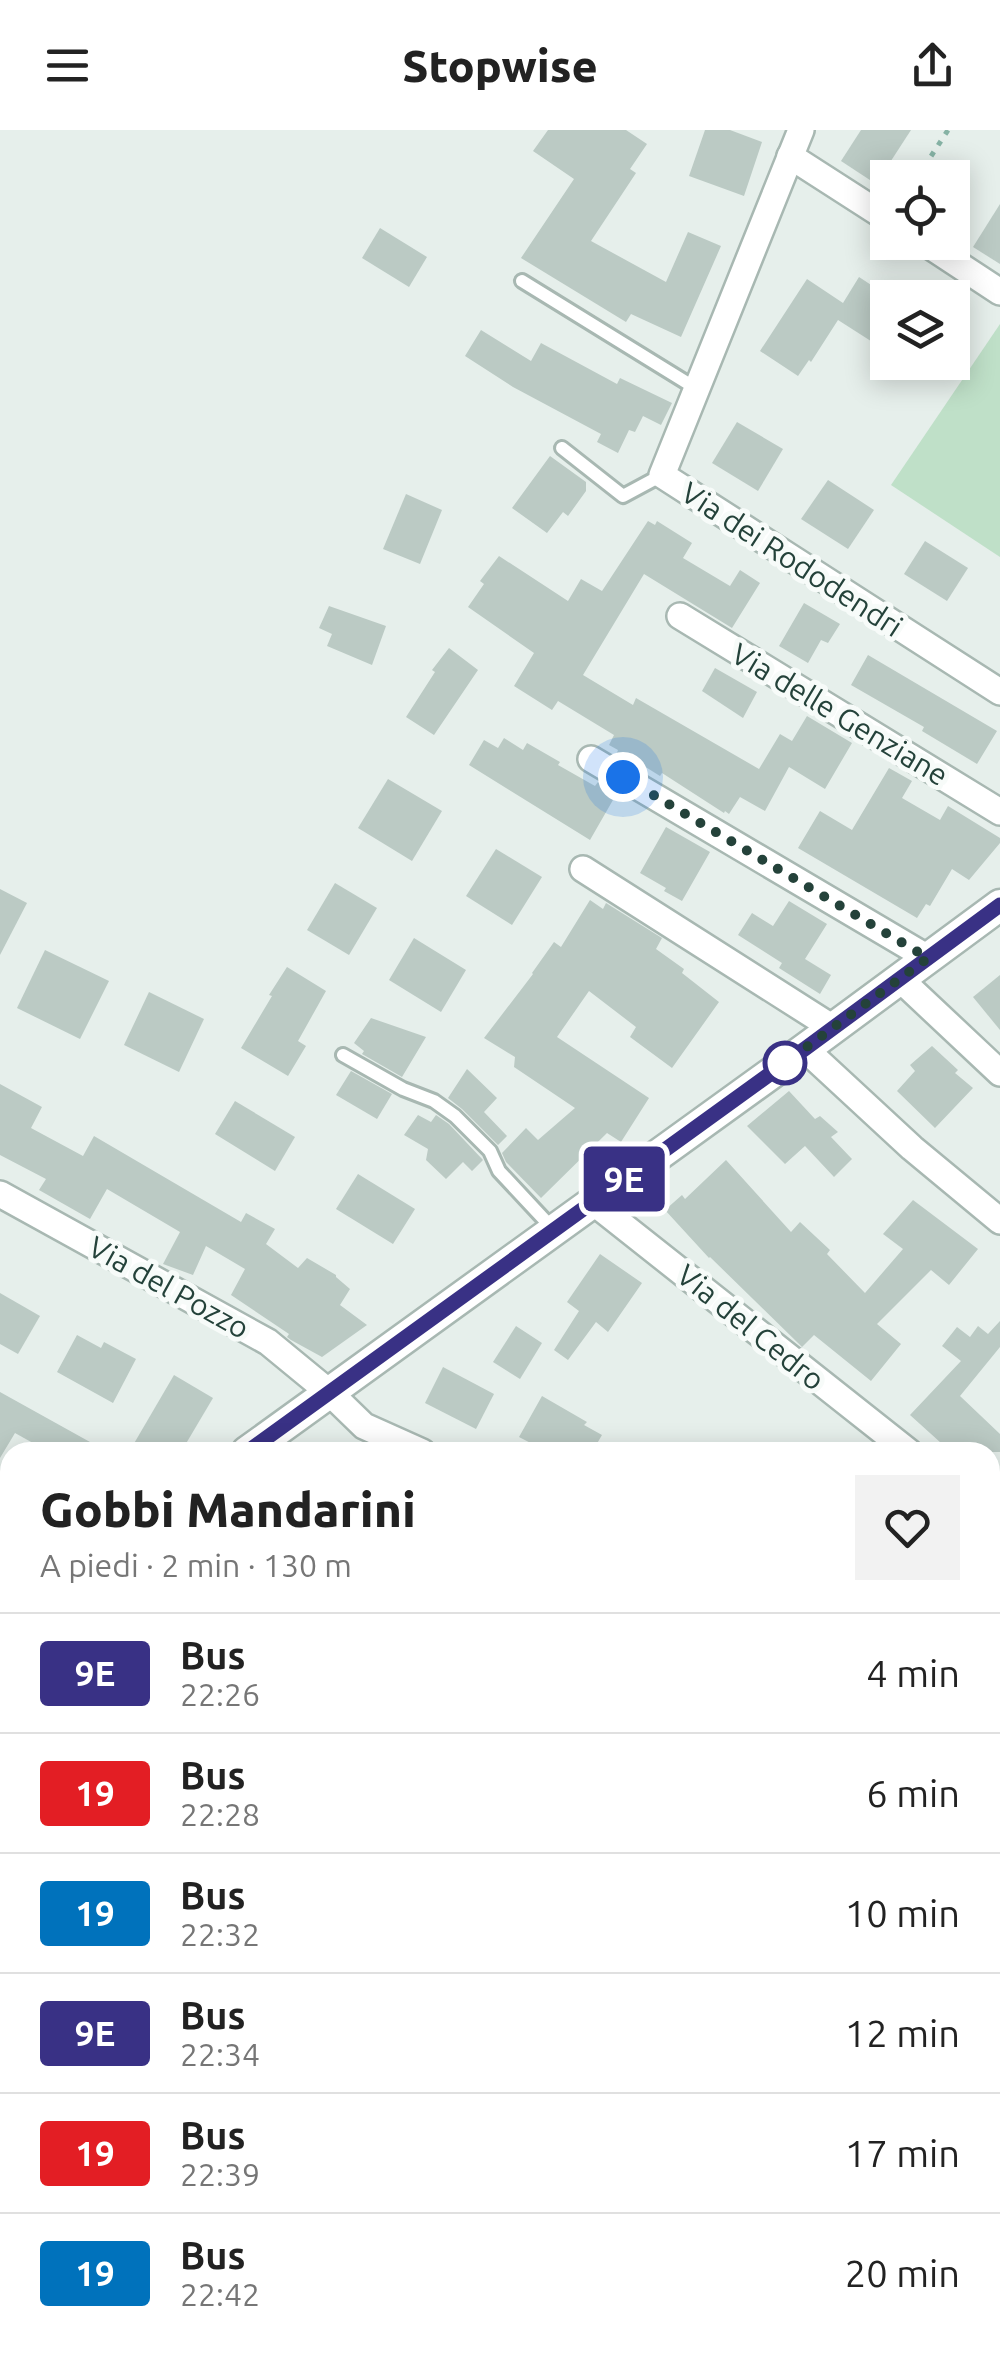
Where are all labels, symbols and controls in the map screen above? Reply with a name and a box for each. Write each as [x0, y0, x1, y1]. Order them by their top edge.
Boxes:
icon: menu [40, 38, 95, 93]
icon: share [905, 38, 960, 93]
text: Stopwise [402, 40, 598, 91]
map controls [870, 160, 970, 380]
button: locate [870, 160, 970, 260]
button: layers [870, 280, 970, 380]
street label: Via dei Rododendri [675, 475, 909, 643]
street label: Via delle Genziane [726, 636, 954, 792]
your location [598, 752, 648, 802]
unlabelled marker [764, 1042, 806, 1084]
line badge: 9E [579, 1146, 669, 1212]
text: 9E [604, 1159, 644, 1199]
street label: Via del Pozzo [83, 1229, 255, 1345]
street label: Via del Cedro [670, 1257, 832, 1397]
button: heart [855, 1475, 960, 1580]
text: Gobbi Mandarini [40, 1482, 416, 1536]
text: A piedi · 2 min · 130 m [40, 1547, 352, 1583]
text: Bus [180, 1634, 245, 1676]
text: 4 min [866, 1652, 960, 1694]
text: 9E [75, 1653, 115, 1693]
text: 22:26 [180, 1676, 260, 1712]
text: Bus [180, 1754, 245, 1796]
text: 6 min [866, 1772, 960, 1814]
text: 19 [75, 1773, 115, 1813]
text: 22:28 [180, 1796, 260, 1832]
text: Bus [180, 1874, 245, 1916]
text: 10 min [845, 1892, 960, 1934]
text: 19 [75, 1893, 115, 1933]
text: 22:32 [180, 1916, 260, 1952]
text: Bus [180, 1994, 245, 2036]
text: 12 min [845, 2012, 960, 2054]
text: 9E [75, 2013, 115, 2053]
text: 22:34 [180, 2036, 260, 2072]
text: Bus [180, 2114, 245, 2156]
text: 17 min [845, 2132, 960, 2174]
text: 19 [75, 2133, 115, 2173]
text: 22:39 [180, 2156, 260, 2192]
text: Bus [180, 2234, 245, 2276]
text: 20 min [845, 2252, 960, 2294]
text: 19 [75, 2253, 115, 2293]
text: 22:42 [180, 2276, 260, 2312]

